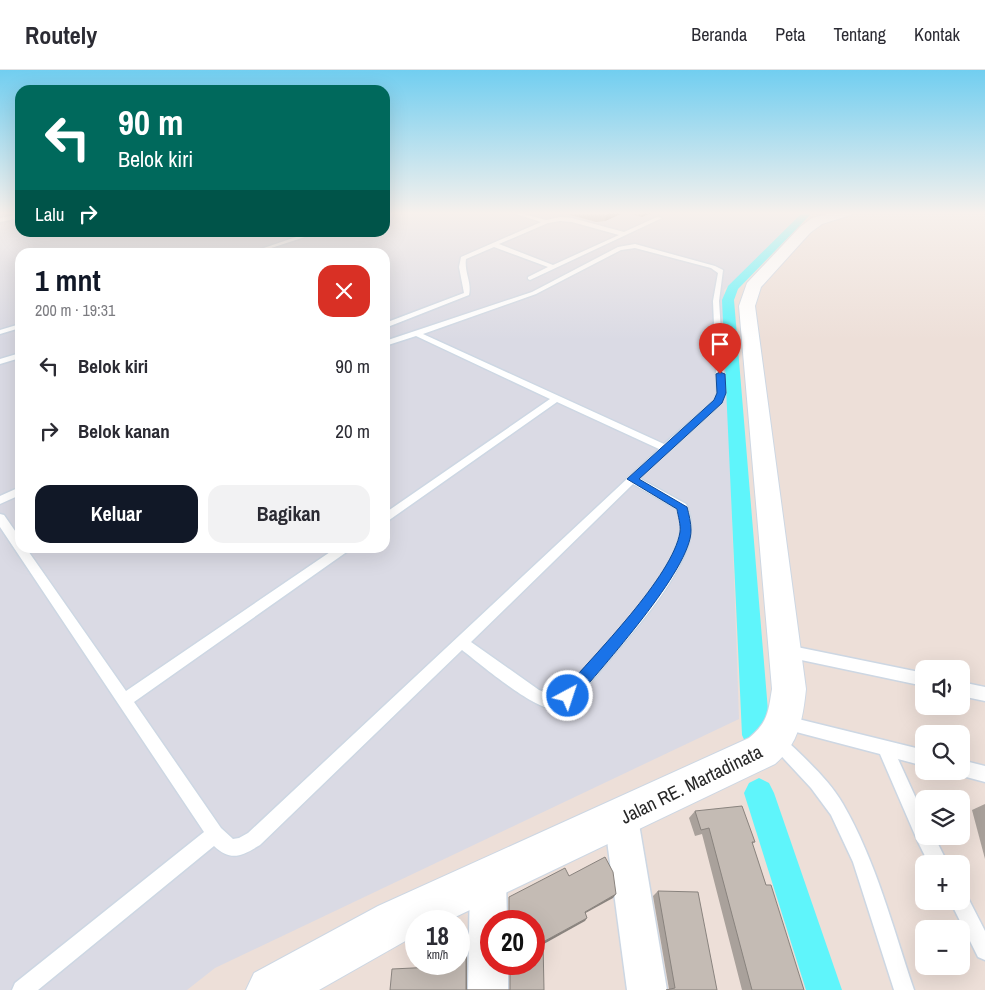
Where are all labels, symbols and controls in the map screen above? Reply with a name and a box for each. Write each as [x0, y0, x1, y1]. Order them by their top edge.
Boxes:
text: Routely [25, 19, 97, 51]
text: Beranda [691, 22, 747, 47]
text: Peta [775, 22, 806, 47]
text: Tentang [834, 22, 886, 47]
text: Kontak [914, 22, 960, 47]
text: 90 m [118, 99, 183, 146]
icon: left [35, 105, 100, 170]
text: Belok kiri [118, 144, 193, 174]
icon: right [74, 200, 102, 228]
text: Lalu [35, 201, 64, 227]
text: 1 mnt [35, 260, 101, 300]
button: close [318, 265, 370, 317]
text: 200 m · 19:31 [35, 299, 115, 321]
pin [699, 323, 741, 374]
icon: arrive [706, 330, 734, 358]
icon: left [35, 352, 63, 380]
text: Belok kiri [78, 353, 148, 379]
text: 90 m [335, 353, 370, 379]
icon: right [35, 417, 63, 445]
text: Belok kanan [78, 418, 170, 444]
text: 20 m [335, 418, 370, 444]
button: Keluar [35, 485, 198, 543]
button: Bagikan [208, 485, 370, 543]
map controls [915, 660, 970, 975]
button: sound [915, 660, 970, 715]
position arrow [541, 669, 593, 721]
button: search [915, 725, 970, 780]
street label: Jalan RE. Martadinata [616, 738, 767, 830]
button: layers [915, 790, 970, 845]
button: + [915, 855, 970, 910]
speed limit sign: 20 [480, 910, 545, 975]
text: 18 [426, 919, 449, 953]
button: − [915, 920, 970, 975]
text: km/h [427, 947, 448, 963]

